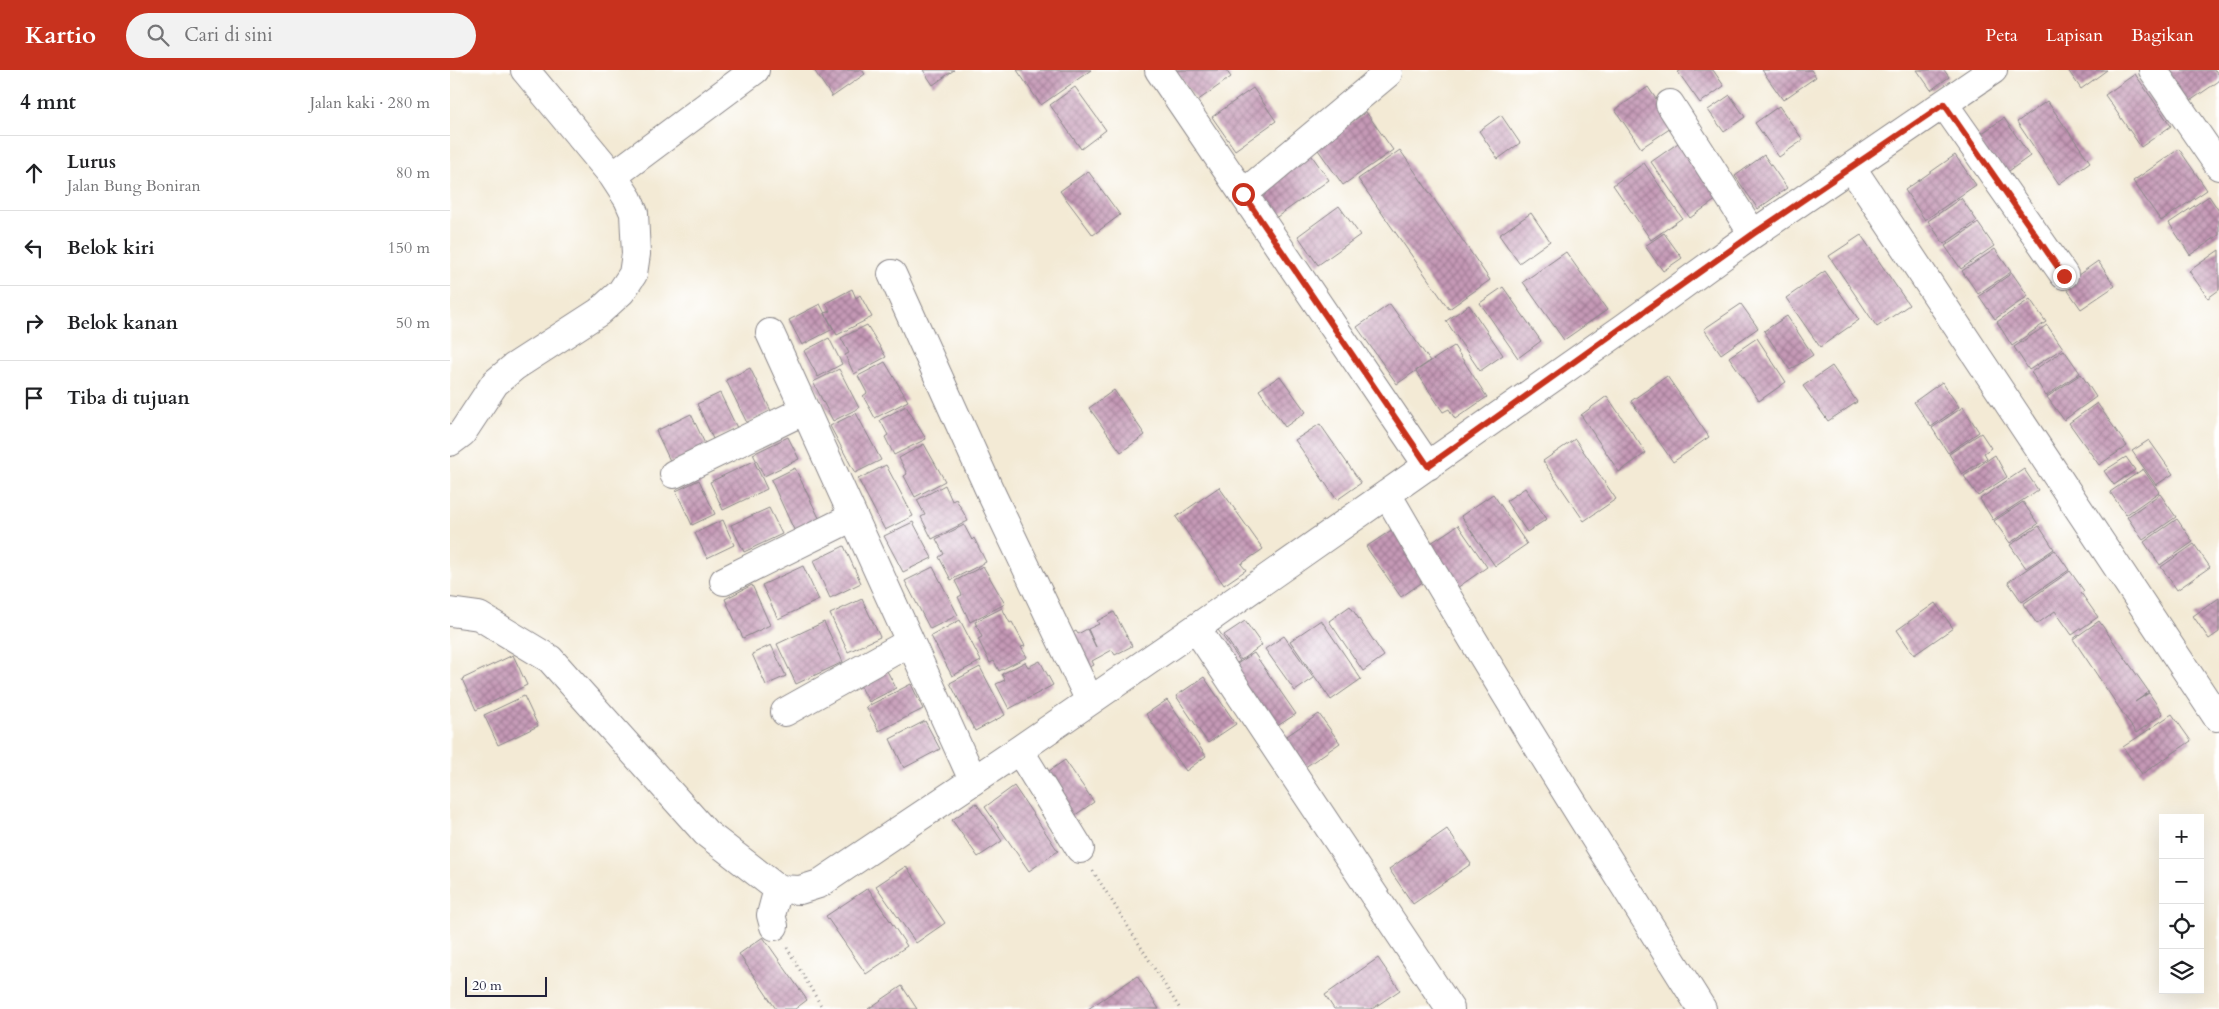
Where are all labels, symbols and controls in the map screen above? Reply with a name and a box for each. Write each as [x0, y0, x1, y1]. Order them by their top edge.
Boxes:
search box [126, 13, 476, 58]
text: Kartio [25, 19, 96, 52]
icon: search [144, 21, 172, 49]
text: Cari di sini [184, 22, 273, 48]
text: Peta [1986, 23, 2018, 48]
text: Lapisan [2046, 23, 2103, 48]
text: Bagikan [2131, 23, 2194, 48]
text: 4 mnt [20, 88, 76, 117]
text: Jalan kaki · 280 m [310, 92, 430, 114]
text: Lurus [67, 149, 116, 175]
icon: ahead [20, 159, 48, 187]
text: 80 m [396, 162, 430, 184]
text: Jalan Bung Boniran [67, 175, 201, 197]
route start [1232, 183, 1255, 206]
icon: left [20, 234, 48, 262]
text: Belok kiri [67, 235, 154, 261]
text: 150 m [388, 237, 430, 259]
route end [2053, 265, 2076, 288]
icon: right [20, 309, 48, 337]
text: Belok kanan [67, 310, 178, 336]
text: 50 m [396, 312, 430, 334]
icon: arrive [20, 384, 48, 412]
text: Tiba di tujuan [67, 385, 190, 411]
map controls [2159, 814, 2204, 994]
button: + [2159, 814, 2204, 859]
button: − [2159, 859, 2204, 904]
button: locate [2159, 904, 2204, 949]
button: layers [2159, 949, 2204, 994]
scale bar [465, 974, 548, 997]
text: 20 m [472, 976, 502, 995]

